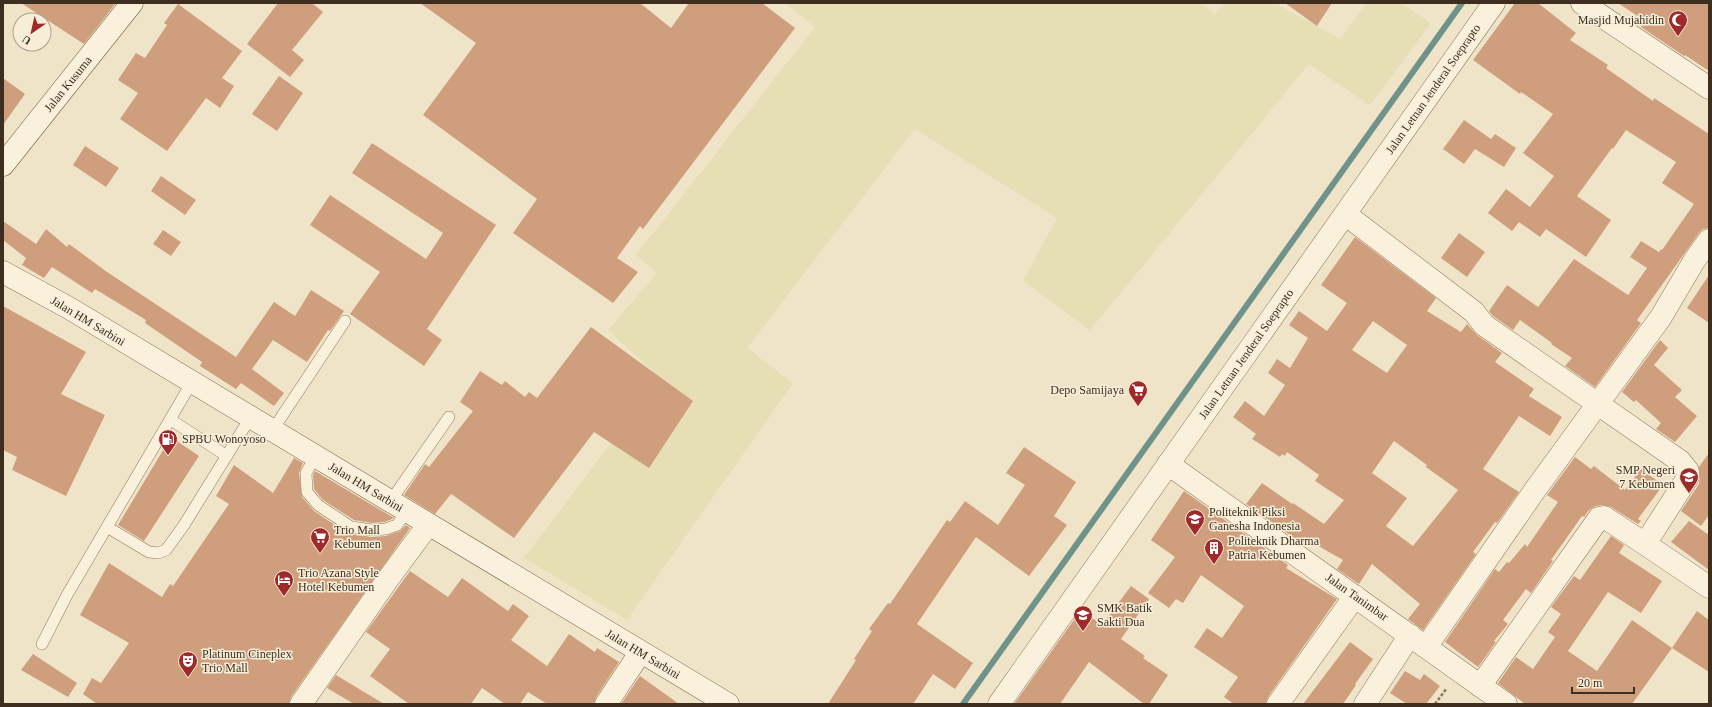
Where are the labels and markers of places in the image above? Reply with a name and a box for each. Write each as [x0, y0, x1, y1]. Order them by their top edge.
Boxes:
mosque icon: Masjid Mujahidin [1667, 9, 1689, 37]
place label: Masjid Mujahidin [1578, 13, 1664, 27]
supermarket icon: Depo Samijaya [1127, 379, 1149, 407]
place label: Depo Samijaya [1050, 383, 1125, 397]
fuel station icon: SPBU Wonoyoso [157, 428, 179, 456]
place label: SPBU Wonoyoso [182, 432, 266, 446]
place label: SMP Negeri 7 Kebumen [1616, 463, 1676, 491]
school or university icon: SMP Negeri 7 Kebumen [1678, 466, 1700, 494]
place label: Politeknik Piksi Ganesha Indonesia [1209, 505, 1301, 533]
school or university icon: Politeknik Piksi Ganesha Indonesia [1184, 508, 1206, 536]
place label: Trio Mall Kebumen [334, 523, 381, 551]
supermarket icon: Trio Mall Kebumen [309, 526, 331, 554]
place label: Politeknik Dharma Patria Kebumen [1228, 534, 1320, 562]
building icon: Politeknik Dharma Patria Kebumen [1203, 537, 1225, 565]
place label: Trio Azana Style Hotel Kebumen [298, 566, 379, 594]
hotel icon: Trio Azana Style Hotel Kebumen [273, 569, 295, 597]
place label: SMK Batik Sakti Dua [1097, 601, 1152, 629]
school or university icon: SMK Batik Sakti Dua [1072, 604, 1094, 632]
place label: Platinum Cineplex Trio Mall [202, 647, 292, 675]
theatre icon: Platinum Cineplex Trio Mall [177, 650, 199, 678]

